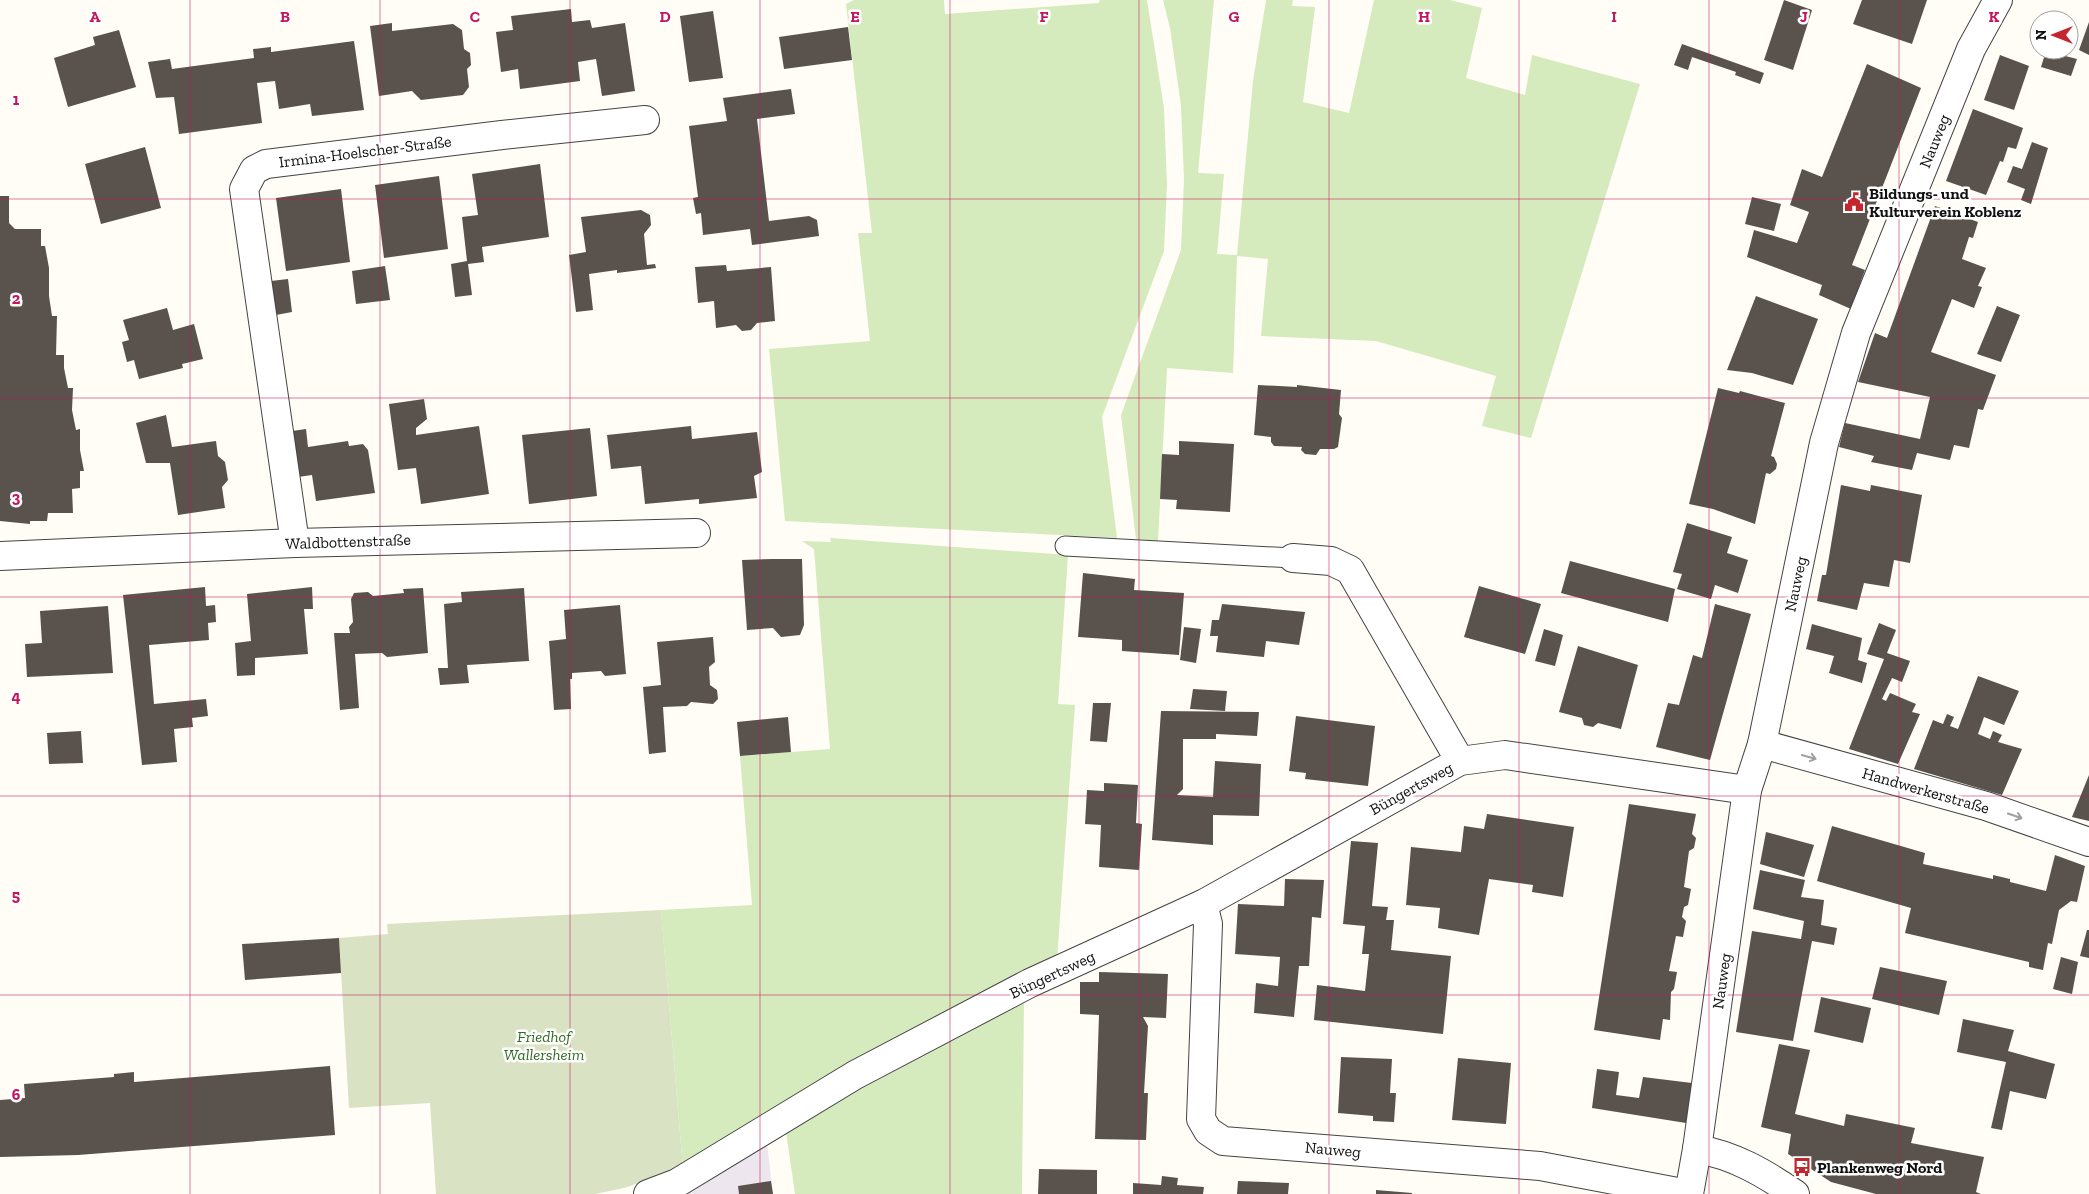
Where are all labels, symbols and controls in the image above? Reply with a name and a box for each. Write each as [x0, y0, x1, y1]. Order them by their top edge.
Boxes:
text: A [90, 7, 101, 26]
text: B [280, 7, 290, 26]
text: C [470, 7, 480, 26]
text: D [659, 7, 671, 26]
text: E [850, 7, 860, 26]
text: F [1039, 7, 1049, 26]
text: G [1229, 7, 1240, 26]
text: H [1418, 7, 1430, 26]
text: I [1611, 7, 1617, 26]
text: J [1800, 7, 1808, 26]
text: K [1989, 7, 2000, 26]
north arrow [2029, 10, 2079, 60]
text: N [2033, 29, 2050, 40]
text: 1 [13, 90, 20, 109]
street label: Nauweg [1915, 111, 1954, 171]
street label: Irmina-Hoelscher-Straße [278, 131, 452, 172]
place label: Bildungs- und Kulturverein Koblenz [1869, 184, 2022, 221]
public building icon: Bildungs- und Kulturverein Koblenz [1843, 191, 1865, 213]
text: 2 [12, 289, 21, 308]
text: 3 [12, 488, 21, 507]
street label: Waldbottenstraße [285, 530, 411, 553]
street label: Nauweg [1780, 554, 1811, 614]
text: 4 [11, 687, 21, 706]
one-way arrow [1800, 753, 1816, 762]
street label: Büngertsweg [1366, 758, 1456, 819]
street label: Handwerkerstraße [1860, 763, 1992, 818]
one-way arrow [2007, 812, 2023, 821]
text: 5 [12, 886, 20, 905]
street label: Büngertsweg [1006, 946, 1098, 1003]
street label: Nauweg [1708, 952, 1735, 1010]
park label: Friedhof Wallersheim [504, 1027, 585, 1064]
text: 6 [12, 1085, 21, 1104]
street label: Nauweg [1304, 1138, 1362, 1161]
bus stop icon: Plankenweg Nord [1791, 1156, 1813, 1178]
place label: Plankenweg Nord [1817, 1158, 1942, 1177]

